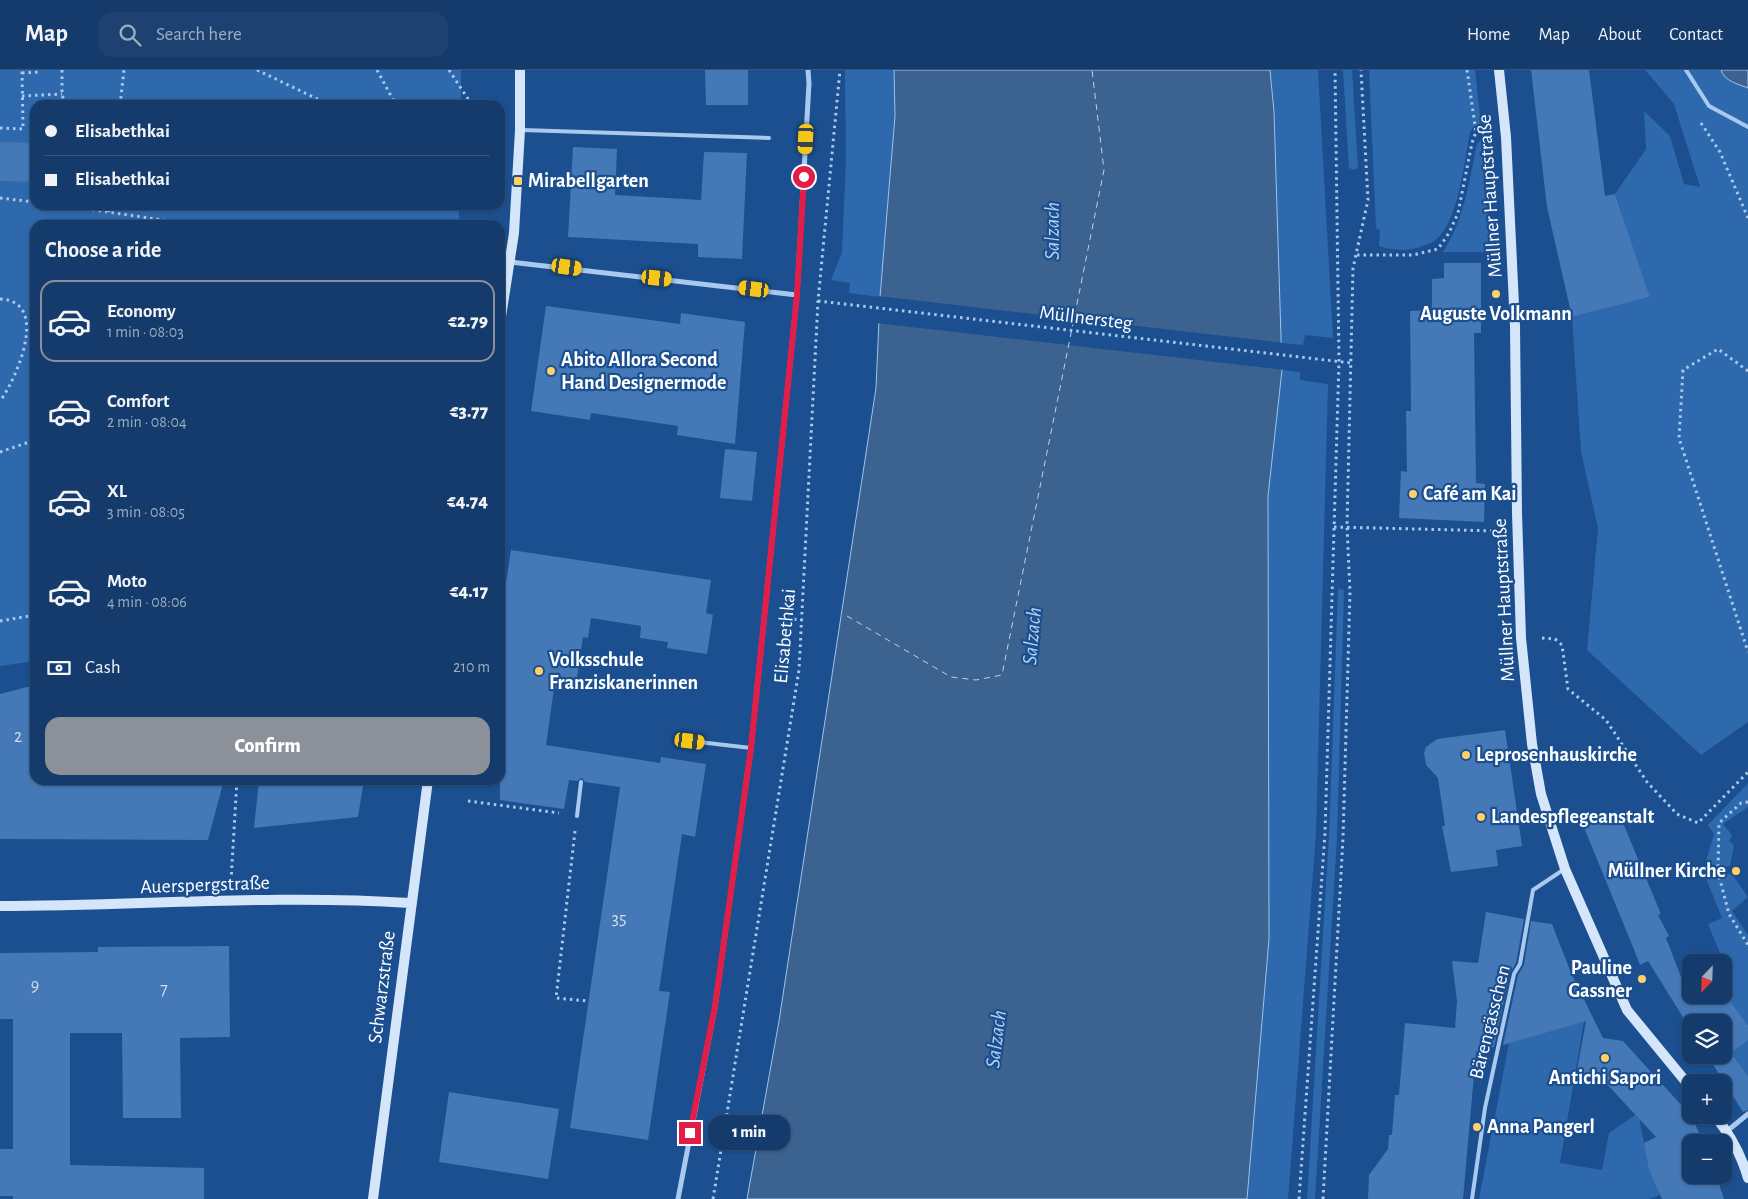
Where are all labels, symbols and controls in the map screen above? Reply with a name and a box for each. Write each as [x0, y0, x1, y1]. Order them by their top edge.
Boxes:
search box [98, 12, 448, 57]
icon: search [116, 21, 144, 49]
text: Map [25, 22, 68, 46]
text: Search here [156, 25, 242, 44]
text: Home [1467, 26, 1510, 44]
text: Map [1538, 26, 1570, 44]
text: About [1598, 26, 1641, 44]
text: Contact [1669, 26, 1723, 44]
street label: Müllner Hauptstraße [1474, 114, 1506, 278]
text: Elisabethkai [75, 122, 170, 141]
car [797, 124, 814, 154]
route start [793, 166, 815, 188]
text: Elisabethkai [75, 170, 170, 189]
place label: Mirabellgarten [528, 171, 649, 191]
marker: Mirabellgarten [512, 175, 524, 187]
water label: Salzach [1042, 202, 1063, 260]
text: Choose a ride [45, 239, 161, 261]
car [551, 257, 582, 277]
car [641, 269, 672, 287]
car [738, 280, 769, 298]
marker: Auguste Volkmann [1490, 288, 1502, 300]
icon: car [47, 299, 92, 344]
text: Economy [107, 302, 176, 321]
street label: Müllnersteg [1038, 302, 1134, 334]
place label: Auguste Volkmann [1420, 304, 1572, 324]
text: €2.79 [448, 312, 488, 331]
text: 1 min · 08:03 [107, 324, 184, 340]
place label: Abito Allora Second Hand Designermode [561, 350, 727, 393]
marker: Abito Allora Second Hand Designermode [545, 365, 557, 377]
icon: car [47, 389, 92, 434]
text: Comfort [107, 392, 169, 411]
text: €3.77 [450, 402, 488, 421]
text: 2 min · 08:04 [107, 414, 187, 430]
icon: car [47, 479, 92, 524]
text: XL [107, 482, 127, 501]
place label: Café am Kai [1423, 484, 1517, 504]
marker: Café am Kai [1407, 488, 1419, 500]
text: €4.74 [447, 492, 488, 511]
text: 3 min · 08:05 [107, 504, 185, 520]
street label: Müllner Hauptstraße [1490, 518, 1518, 682]
icon: car [47, 569, 92, 614]
text: Moto [107, 572, 147, 591]
text: €4.17 [450, 582, 488, 601]
street label: Elisabethkai [771, 588, 799, 684]
text: 4 min · 08:06 [107, 594, 187, 610]
water label: Salzach [1019, 606, 1045, 666]
place label: Volksschule Franziskanerinnen [549, 650, 698, 693]
icon: cash [45, 654, 73, 682]
text: Cash [85, 658, 121, 677]
text: 210 m [453, 659, 490, 675]
marker: Volksschule Franziskanerinnen [533, 665, 545, 677]
button: Confirm [45, 717, 490, 775]
house number: 2 [14, 728, 22, 746]
car [674, 732, 705, 750]
place label: Leprosenhauskirche [1476, 745, 1637, 765]
marker: Leprosenhauskirche [1460, 749, 1472, 761]
place label: Landespflegeanstalt [1491, 807, 1655, 827]
marker: Landespflegeanstalt [1475, 811, 1487, 823]
place label: Müllner Kirche [1608, 861, 1726, 881]
marker: Müllner Kirche [1730, 865, 1742, 877]
street label: Auerspergstraße [140, 873, 270, 897]
house number: 35 [612, 910, 626, 928]
street label: Schwarzstraße [365, 930, 399, 1044]
north arrow [1682, 954, 1732, 1004]
map controls [1682, 954, 1732, 1184]
place label: Pauline Gassner [1568, 958, 1632, 1001]
street label: Bärengässchen [1466, 963, 1514, 1081]
marker: Pauline Gassner [1636, 973, 1648, 985]
house number: 9 [31, 977, 39, 995]
house number: 7 [160, 981, 168, 999]
water label: Salzach [982, 1009, 1010, 1069]
button: layers [1682, 1014, 1732, 1064]
marker: Antichi Sapori [1599, 1052, 1611, 1064]
place label: Antichi Sapori [1549, 1068, 1661, 1088]
button: + [1682, 1074, 1732, 1124]
callout: 1 min [708, 1116, 790, 1150]
place label: Anna Pangerl [1487, 1117, 1595, 1137]
marker: Anna Pangerl [1471, 1121, 1483, 1133]
route end [679, 1122, 701, 1144]
text: 1 min [732, 1124, 766, 1140]
button: − [1682, 1134, 1732, 1184]

